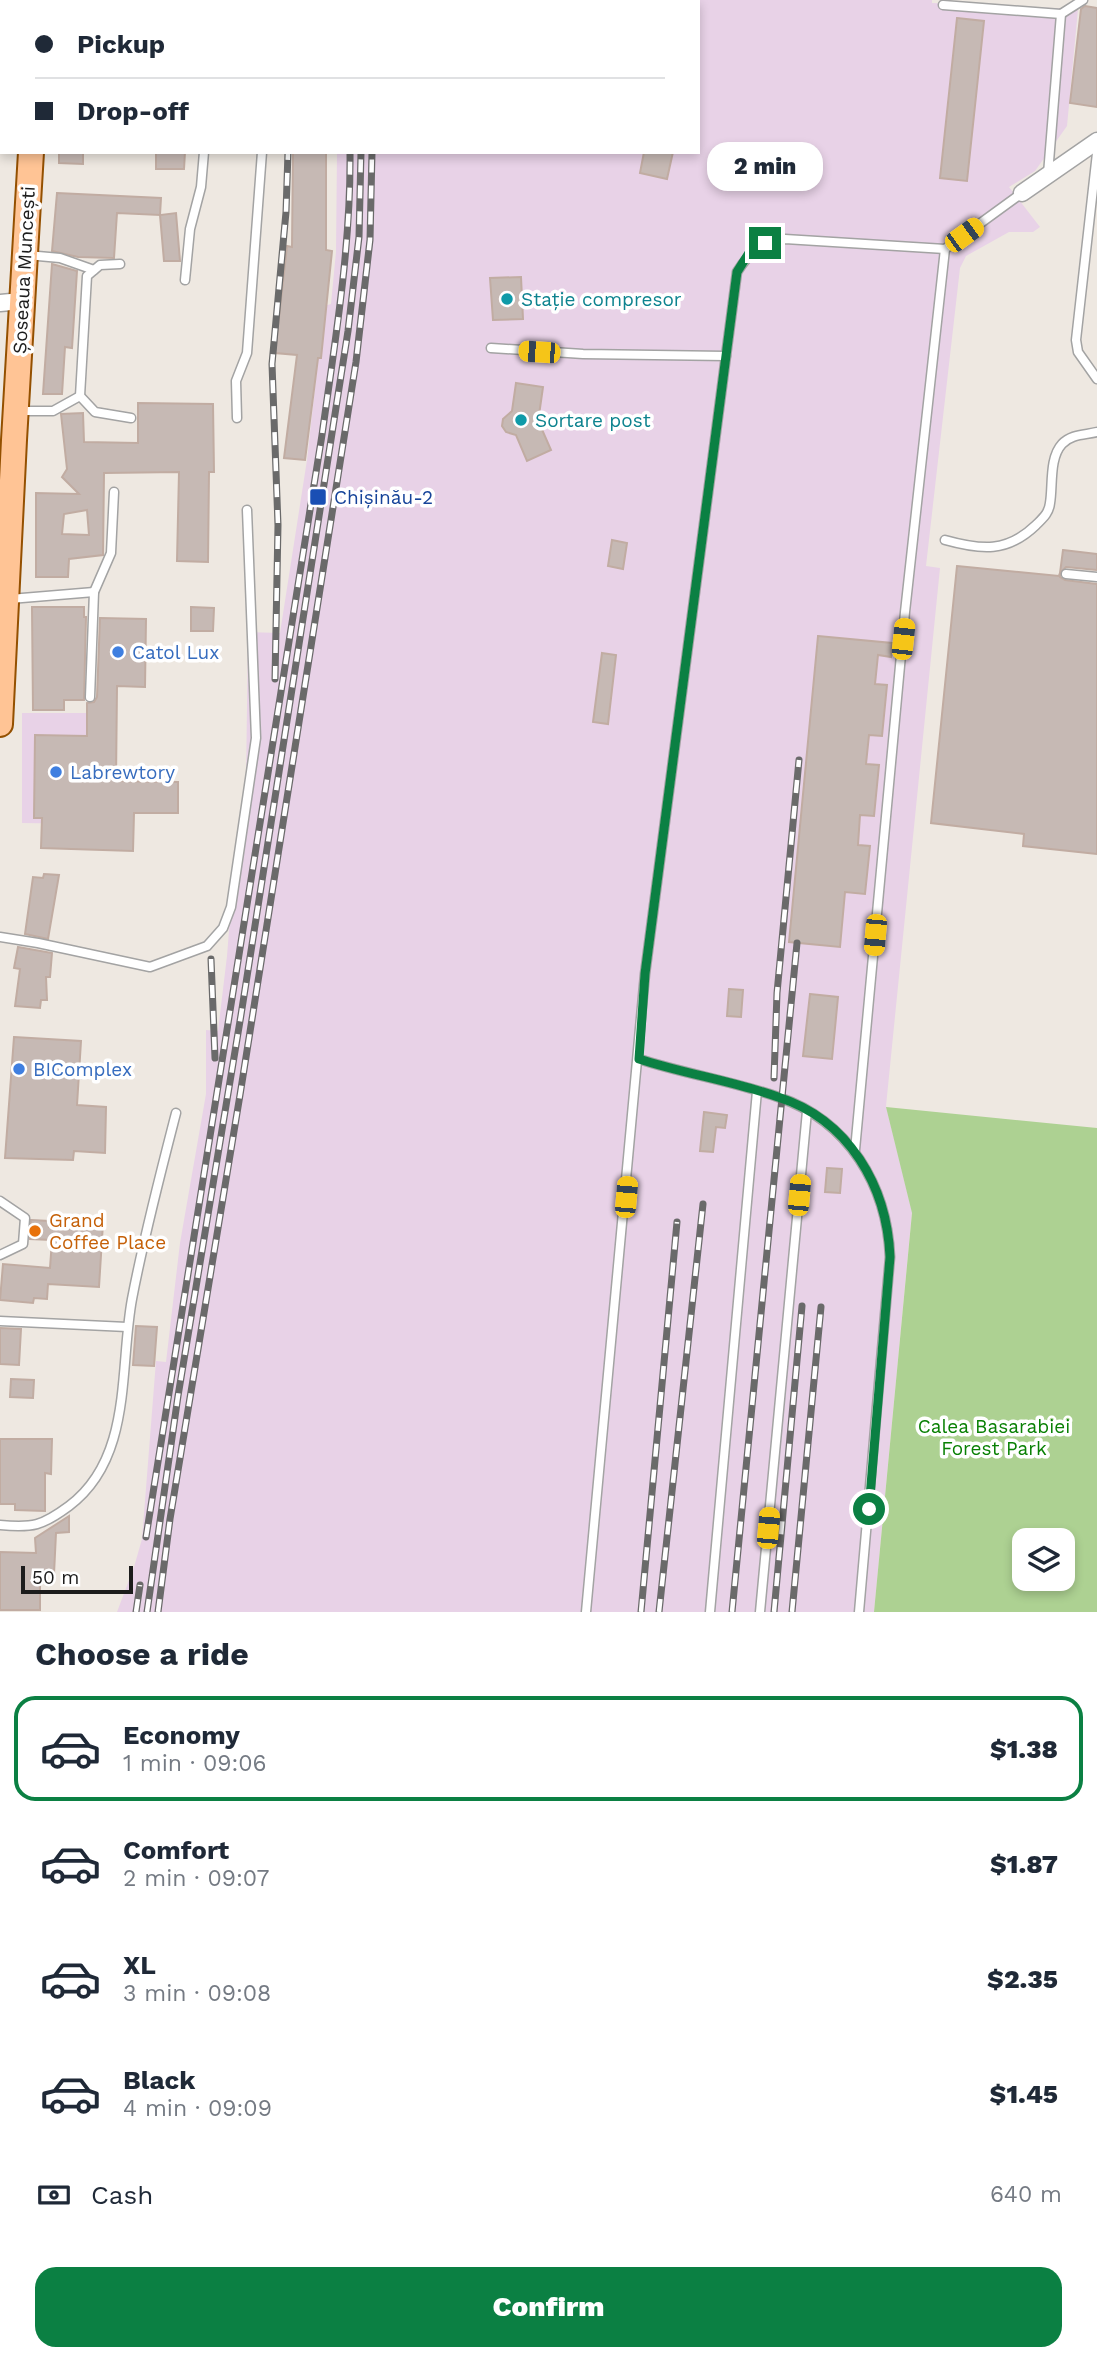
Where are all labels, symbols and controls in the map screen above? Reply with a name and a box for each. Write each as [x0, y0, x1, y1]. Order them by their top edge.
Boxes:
text: Pickup [77, 29, 165, 59]
text: Drop-off [77, 96, 189, 126]
callout: 2 min [707, 142, 823, 190]
text: 2 min [734, 153, 796, 180]
street label: Șoseaua Muncești [8, 185, 40, 355]
car [941, 214, 988, 256]
route end [749, 227, 781, 259]
place label: Stație compresor [521, 288, 682, 311]
marker: Stație compresor [499, 291, 515, 307]
car [518, 340, 561, 364]
place label: Sortare post [535, 409, 651, 432]
marker: Sortare post [513, 412, 529, 428]
place label: Chișinău-2 [334, 486, 433, 509]
marker: Chișinău-2 [308, 487, 328, 507]
car [891, 617, 916, 661]
place label: Catol Lux [132, 641, 219, 664]
marker: Catol Lux [110, 644, 126, 660]
place label: Labrewtory [70, 761, 175, 784]
marker: Labrewtory [48, 764, 64, 780]
car [863, 913, 888, 957]
place label: BIComplex [33, 1058, 132, 1081]
marker: BIComplex [11, 1061, 27, 1077]
car [787, 1173, 812, 1217]
car [614, 1175, 639, 1219]
place label: Grand Coffee Place [49, 1209, 166, 1254]
marker: Grand Coffee Place [27, 1223, 43, 1239]
park label: Calea Basarabiei Forest Park [918, 1415, 1070, 1460]
route start [853, 1493, 885, 1525]
car [756, 1506, 781, 1550]
map controls [1012, 1528, 1075, 1591]
button: layers [1012, 1528, 1075, 1591]
scale bar [21, 1563, 133, 1595]
text: 50 m [32, 1566, 79, 1589]
text: Choose a ride [35, 1635, 249, 1673]
icon: car [39, 1717, 102, 1780]
text: Economy [123, 1720, 240, 1750]
text: $1.38 [990, 1734, 1058, 1764]
text: 1 min · 09:06 [123, 1750, 267, 1777]
icon: car [39, 1832, 102, 1895]
text: Comfort [123, 1835, 229, 1865]
text: $1.87 [990, 1849, 1058, 1879]
text: 2 min · 09:07 [123, 1865, 269, 1892]
icon: car [39, 1947, 102, 2010]
text: XL [123, 1950, 156, 1980]
text: $2.35 [987, 1964, 1058, 1994]
text: 3 min · 09:08 [123, 1980, 271, 2007]
icon: car [39, 2062, 102, 2125]
text: Black [123, 2065, 195, 2095]
text: $1.45 [990, 2079, 1058, 2109]
text: 4 min · 09:09 [123, 2095, 272, 2122]
icon: cash [35, 2176, 73, 2214]
text: Cash [91, 2180, 153, 2210]
text: 640 m [990, 2181, 1062, 2208]
button: Confirm [35, 2267, 1062, 2347]

